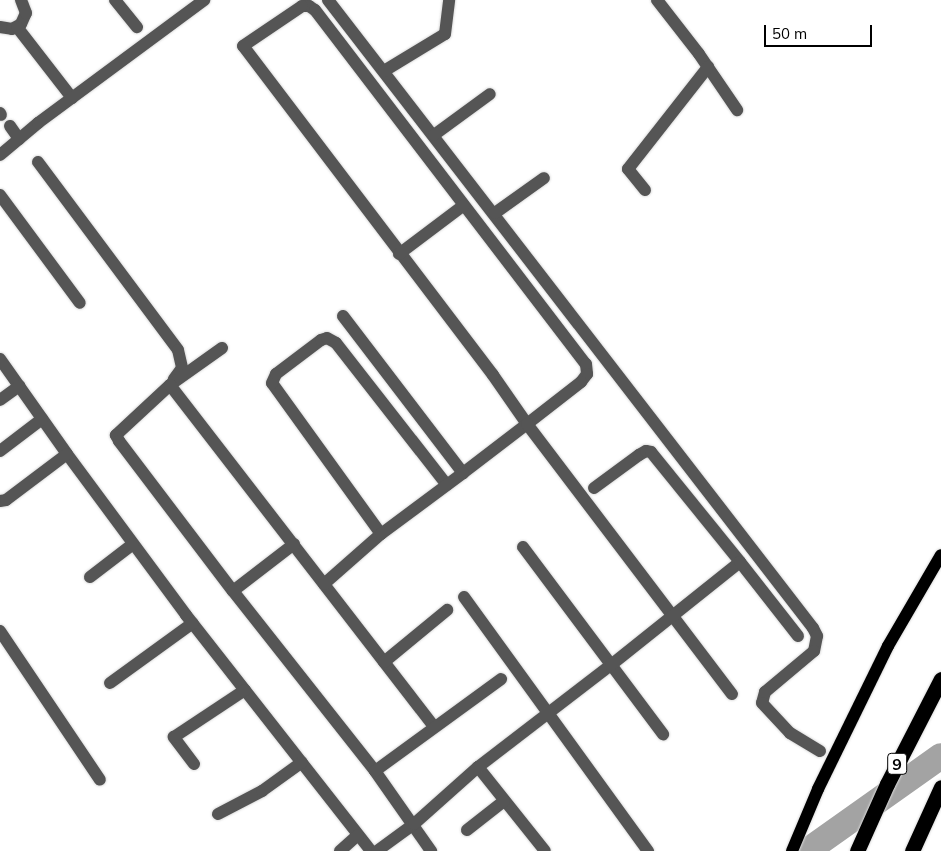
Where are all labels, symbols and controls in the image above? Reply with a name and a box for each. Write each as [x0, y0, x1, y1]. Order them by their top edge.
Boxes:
scale bar [766, 15, 874, 47]
text: 50 m [772, 24, 807, 43]
road number: 9 [887, 751, 907, 778]

